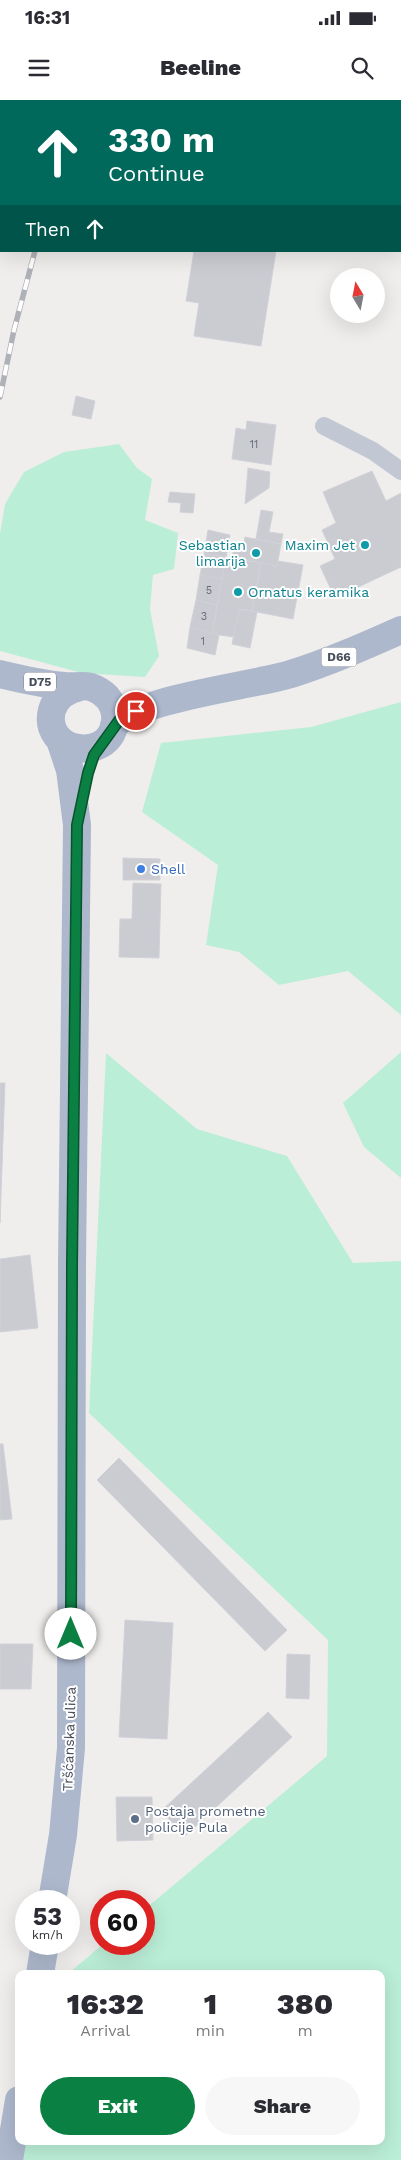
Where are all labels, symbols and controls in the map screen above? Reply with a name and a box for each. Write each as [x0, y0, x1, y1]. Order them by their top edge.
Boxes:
text: 16:31 [25, 6, 70, 29]
icon: menu [25, 54, 53, 82]
icon: search [348, 54, 376, 82]
text: Beeline [160, 55, 241, 80]
text: 330 m [108, 119, 215, 161]
icon: ahead [25, 120, 90, 185]
text: Continue [108, 161, 205, 186]
icon: ahead [81, 215, 109, 243]
text: Then [25, 218, 71, 241]
north arrow [330, 268, 385, 322]
map controls [330, 268, 385, 323]
house number: 11 [250, 438, 258, 451]
place label: Sebastian limarija [179, 537, 246, 569]
place label: Maxim Jet [285, 537, 355, 553]
marker: Maxim Jet [359, 539, 371, 551]
marker: Sebastian limarija [250, 547, 262, 559]
house number: 5 [206, 584, 212, 597]
place label: Ornatus keramika [248, 584, 369, 600]
marker: Ornatus keramika [232, 586, 244, 598]
house number: 3 [201, 610, 207, 623]
house number: 1 [201, 635, 205, 648]
road number: D66 [322, 648, 356, 666]
road number: D75 [24, 672, 56, 692]
pin [115, 690, 157, 732]
icon: arrive [122, 697, 150, 725]
place label: Shell [151, 861, 186, 877]
marker: Shell [135, 863, 147, 875]
position arrow [44, 1607, 96, 1659]
street label: Tršćanska ulica [59, 1686, 79, 1792]
place label: Postaja prometne policije Pula [145, 1803, 266, 1835]
marker: Postaja prometne policije Pula [129, 1813, 141, 1825]
speed limit sign: 60 [90, 1890, 155, 1955]
text: 53 [33, 1902, 62, 1931]
text: km/h [32, 1928, 63, 1942]
text: 16:32 [67, 1986, 144, 2021]
text: 1 [204, 1986, 217, 2021]
text: 380 [277, 1986, 333, 2021]
text: Arrival [80, 2021, 130, 2040]
text: min [196, 2021, 225, 2040]
text: m [297, 2021, 313, 2040]
button: Exit [40, 2077, 195, 2135]
button: Share [205, 2077, 360, 2135]

